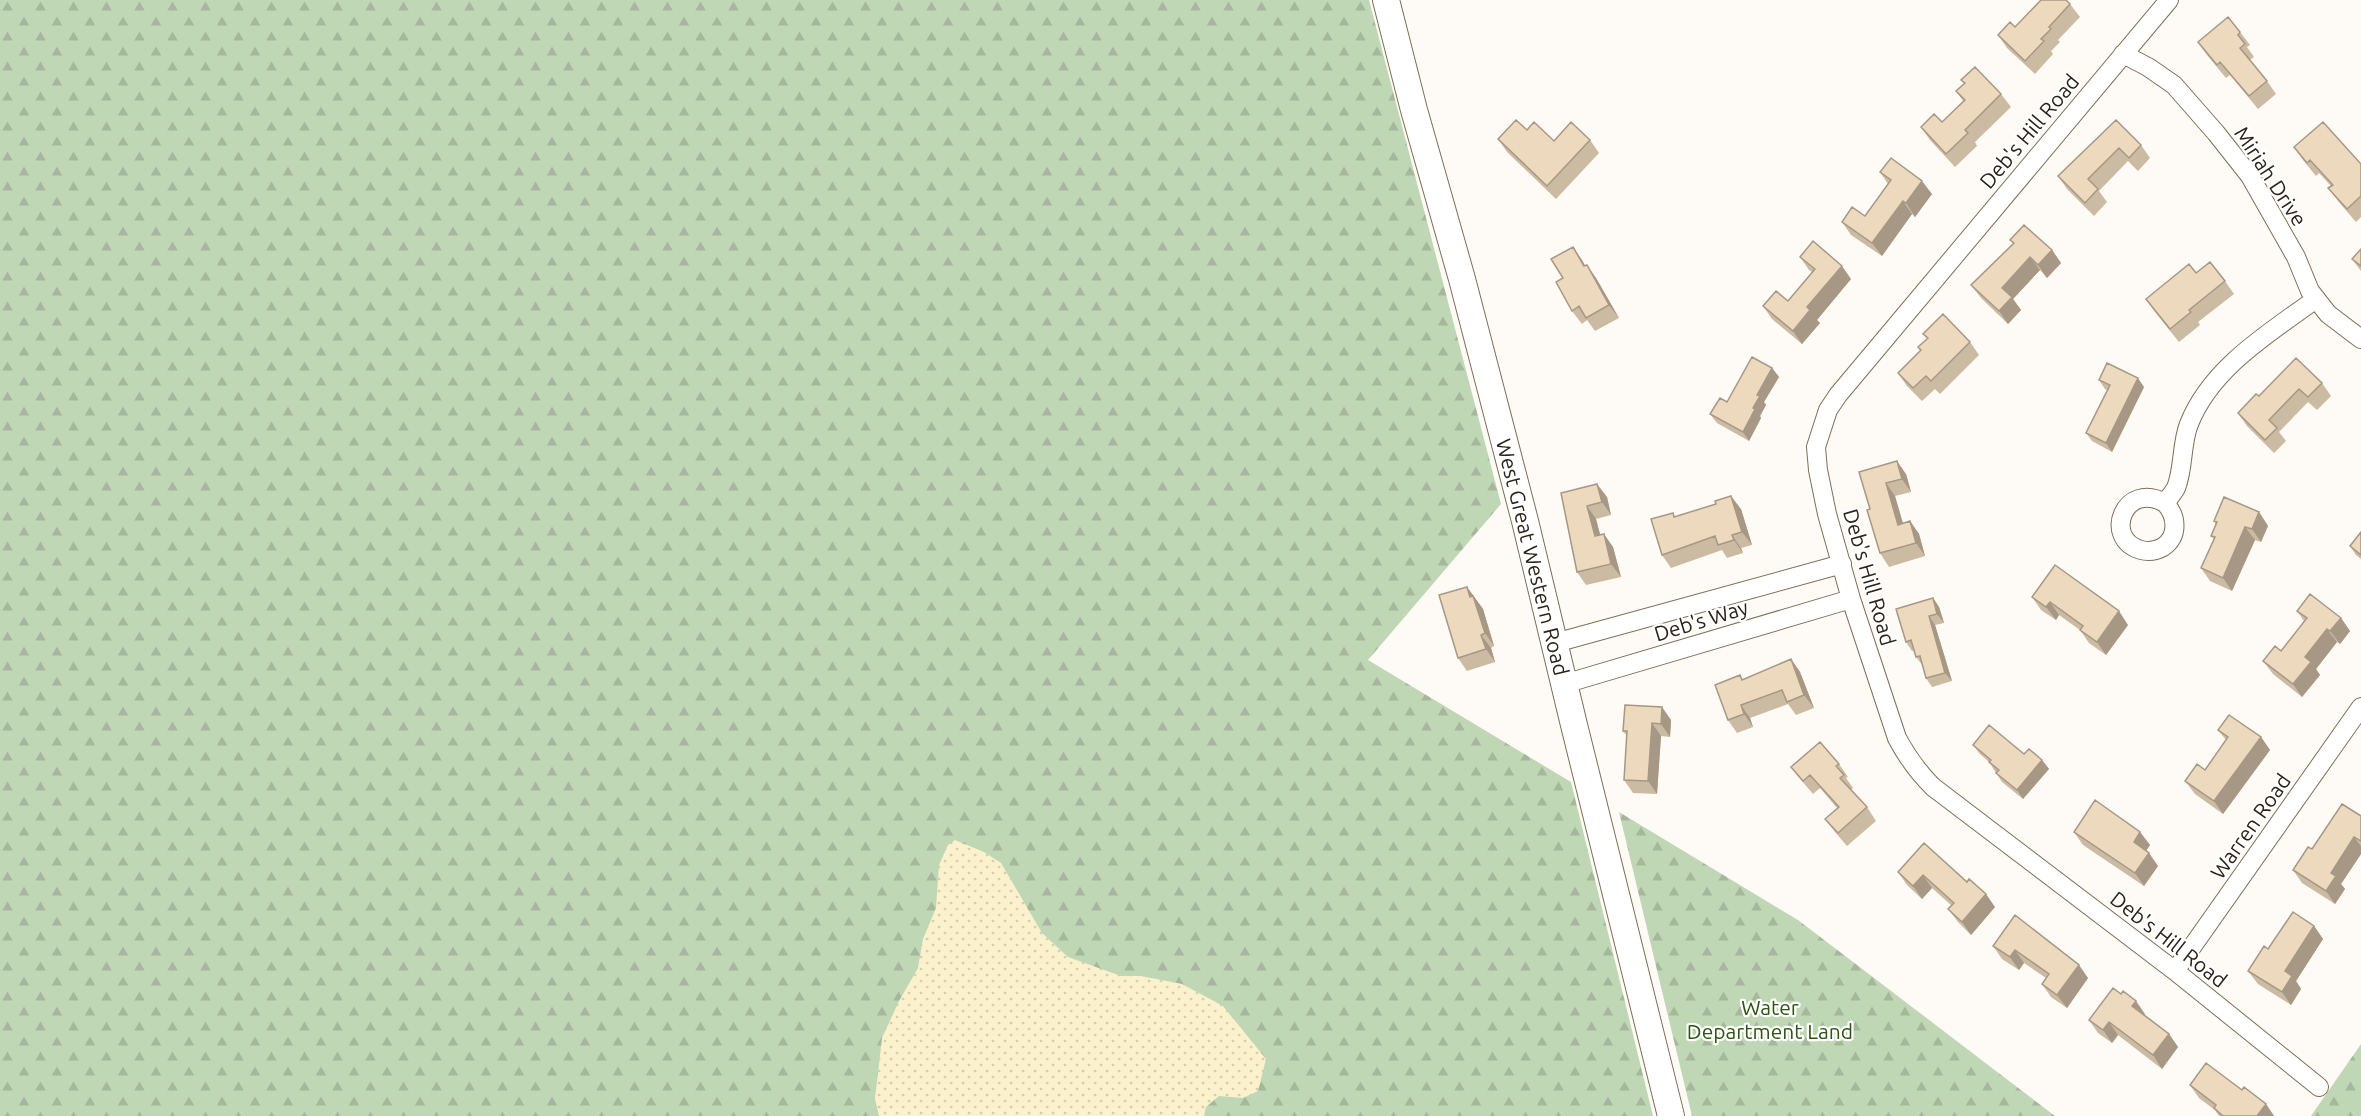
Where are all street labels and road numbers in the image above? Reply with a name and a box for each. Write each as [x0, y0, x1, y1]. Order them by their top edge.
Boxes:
street label: Deb's Hill Road [1974, 69, 2084, 193]
street label: Miriah Drive [2230, 122, 2312, 230]
street label: West Great Western Road [1492, 436, 1574, 678]
street label: Deb's Hill Road [1839, 506, 1901, 648]
street label: Deb's Way [1651, 594, 1751, 646]
street label: Warren Road [2205, 769, 2295, 883]
street label: Deb's Hill Road [2106, 886, 2232, 992]

